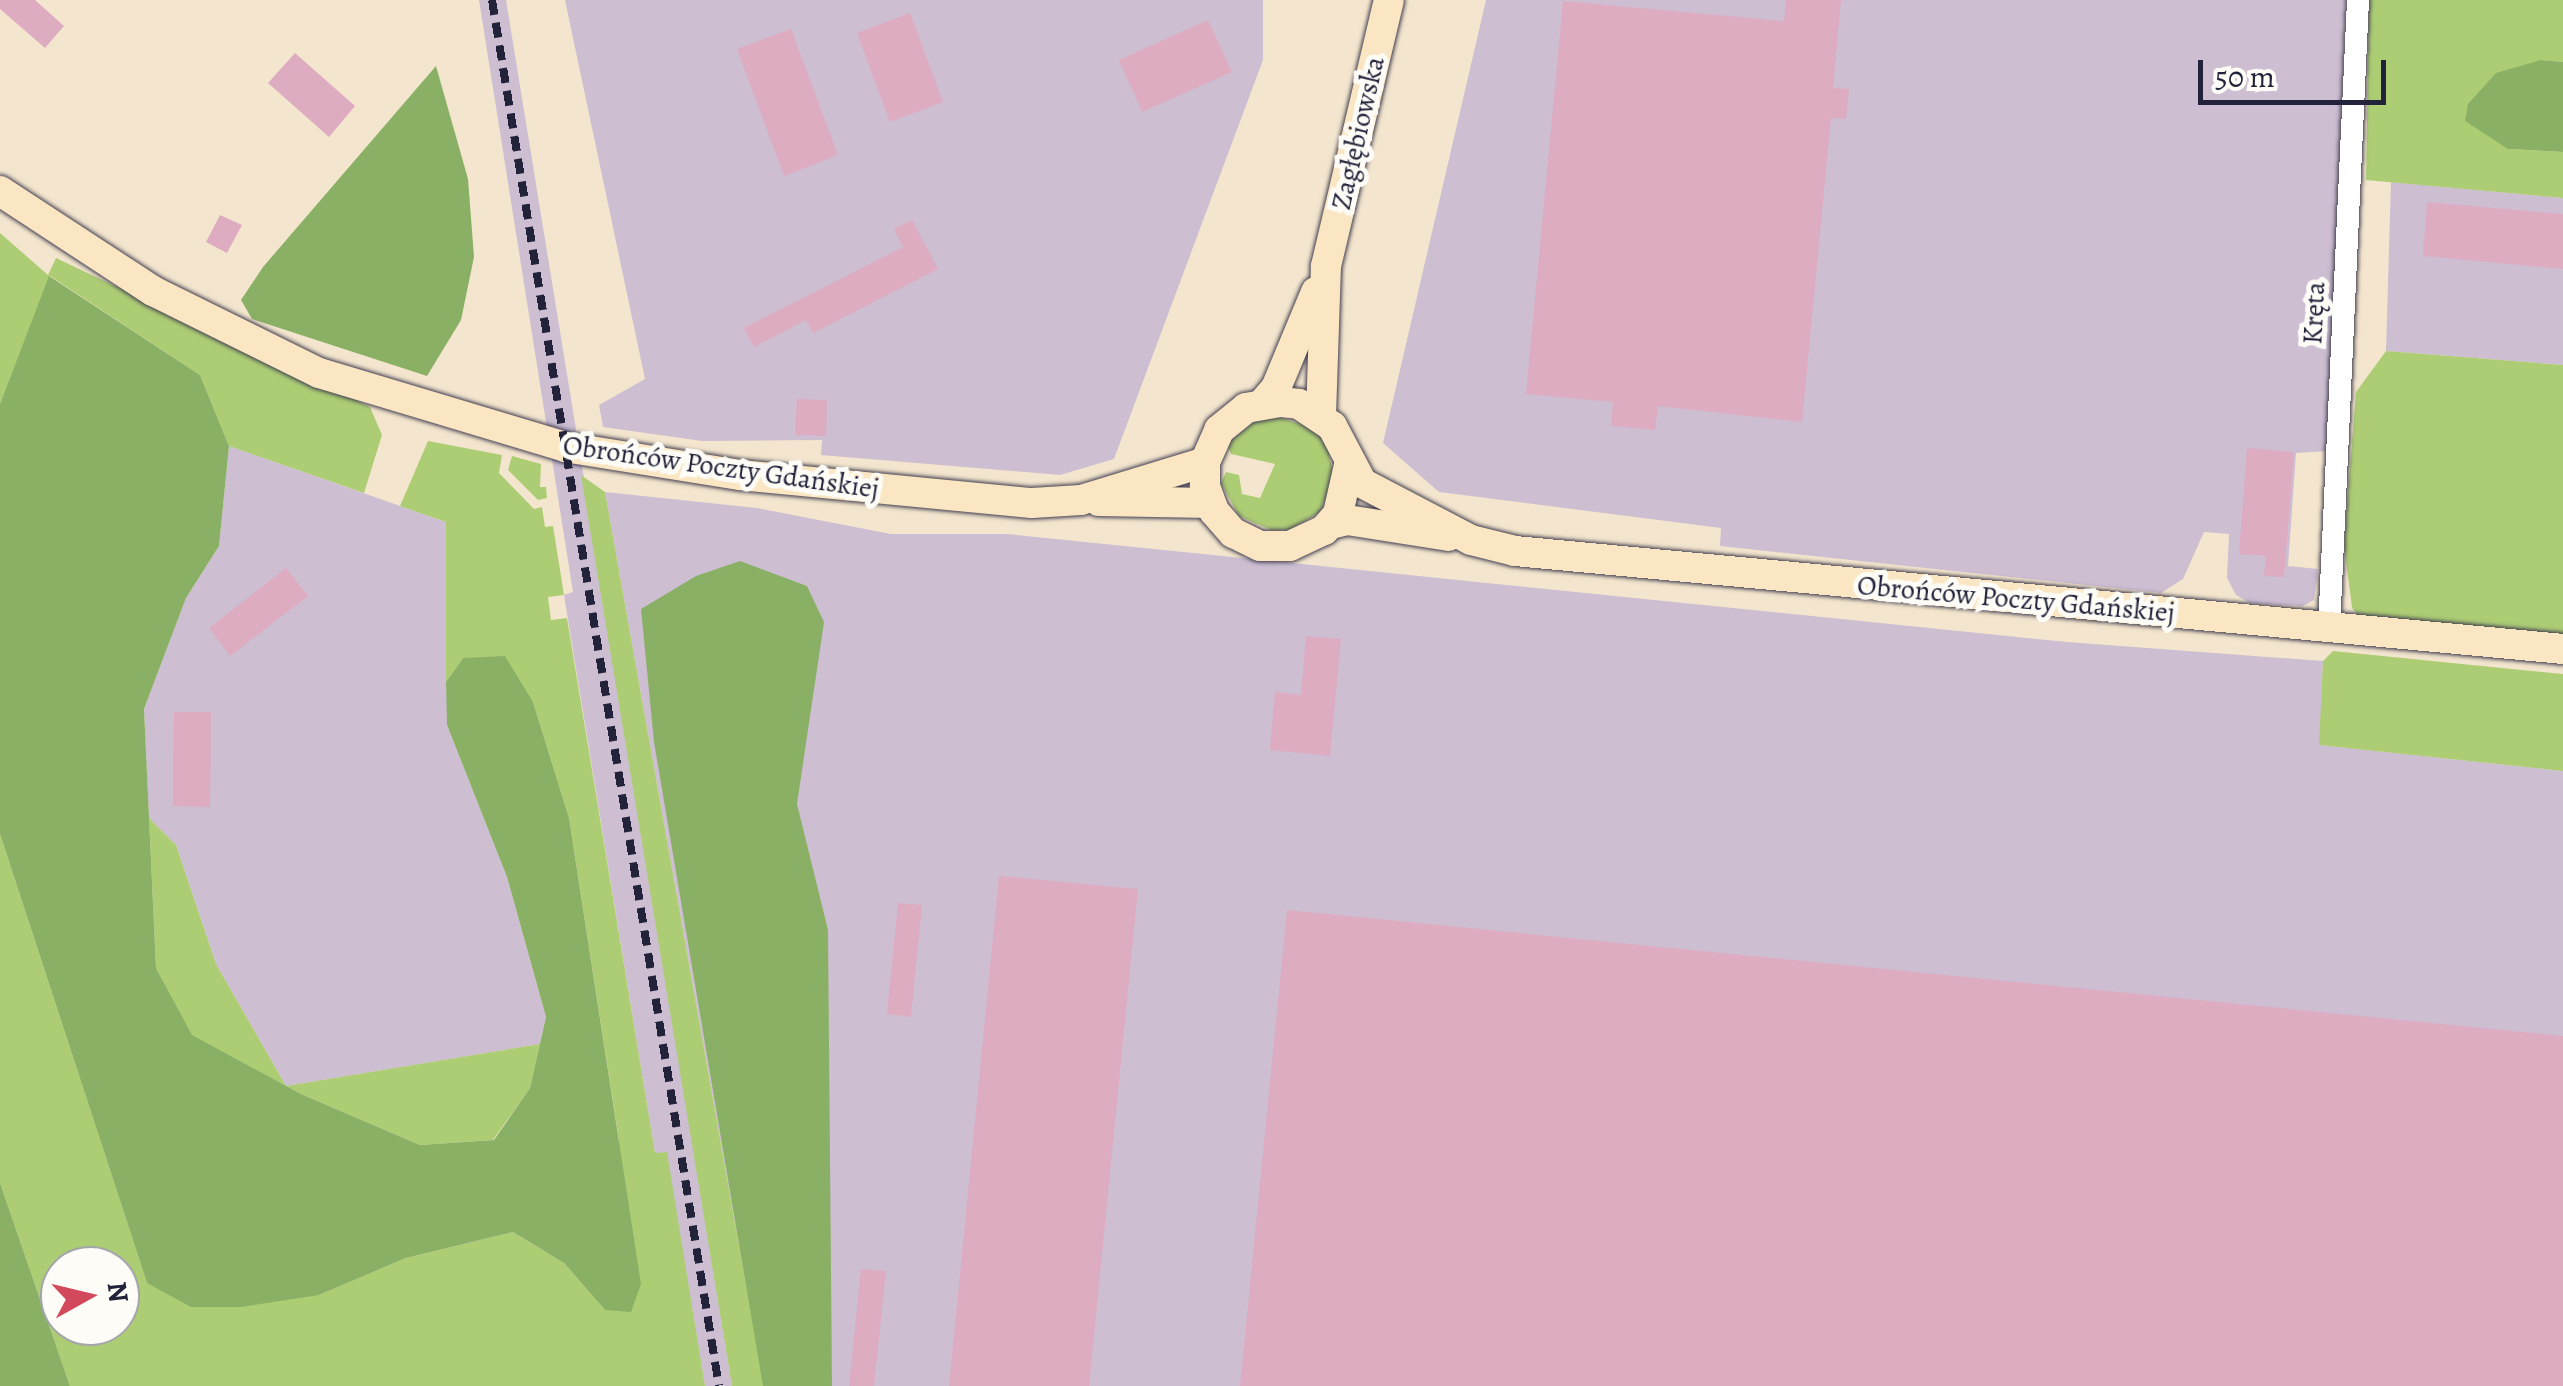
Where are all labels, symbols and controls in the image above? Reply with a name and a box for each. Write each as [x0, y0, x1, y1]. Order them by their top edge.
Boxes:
scale bar [2203, 40, 2390, 102]
street label: Zagłębiowska [1324, 53, 1392, 213]
text: 50 m [2215, 57, 2275, 97]
street label: Kręta [2296, 281, 2332, 345]
street label: Obrońców Poczty Gdańskiej [561, 428, 881, 506]
street label: Obrońców Poczty Gdańskiej [1856, 568, 2176, 630]
north arrow [40, 1246, 140, 1346]
text: N [97, 1279, 138, 1305]

